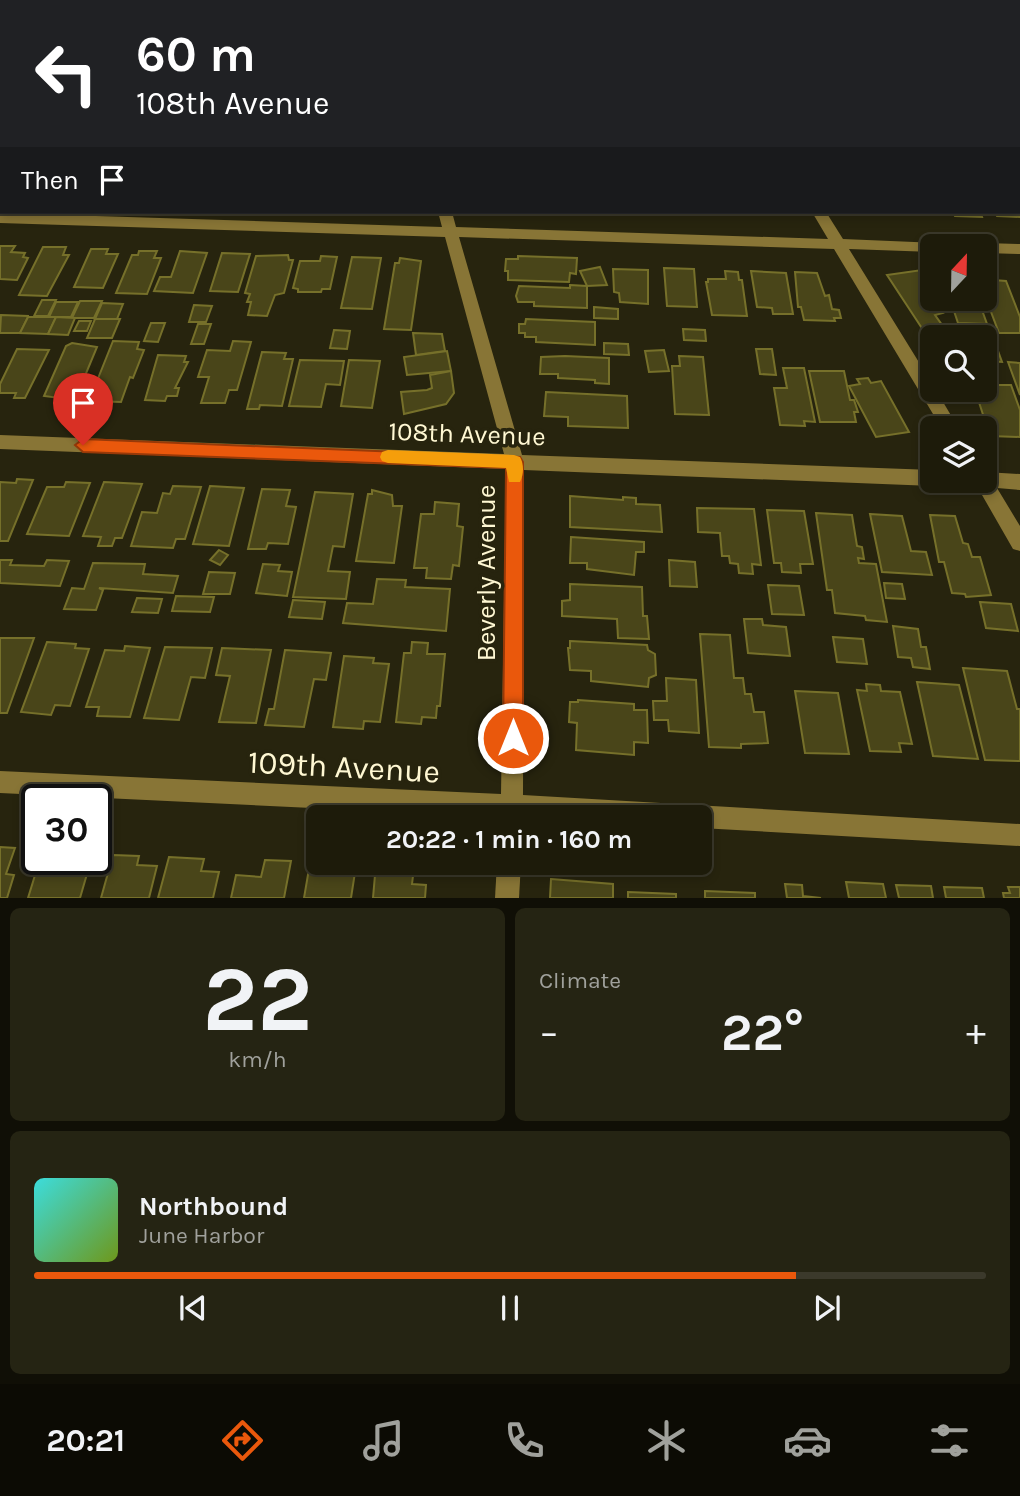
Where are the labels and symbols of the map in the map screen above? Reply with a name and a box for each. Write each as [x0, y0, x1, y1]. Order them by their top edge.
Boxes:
north arrow [920, 234, 998, 312]
pin [53, 373, 113, 445]
street label: 108th Avenue [388, 416, 546, 452]
street label: Beverly Avenue [471, 485, 502, 661]
position arrow [476, 701, 550, 775]
street label: 109th Avenue [247, 743, 441, 791]
speed limit sign: 30 [21, 784, 112, 875]

